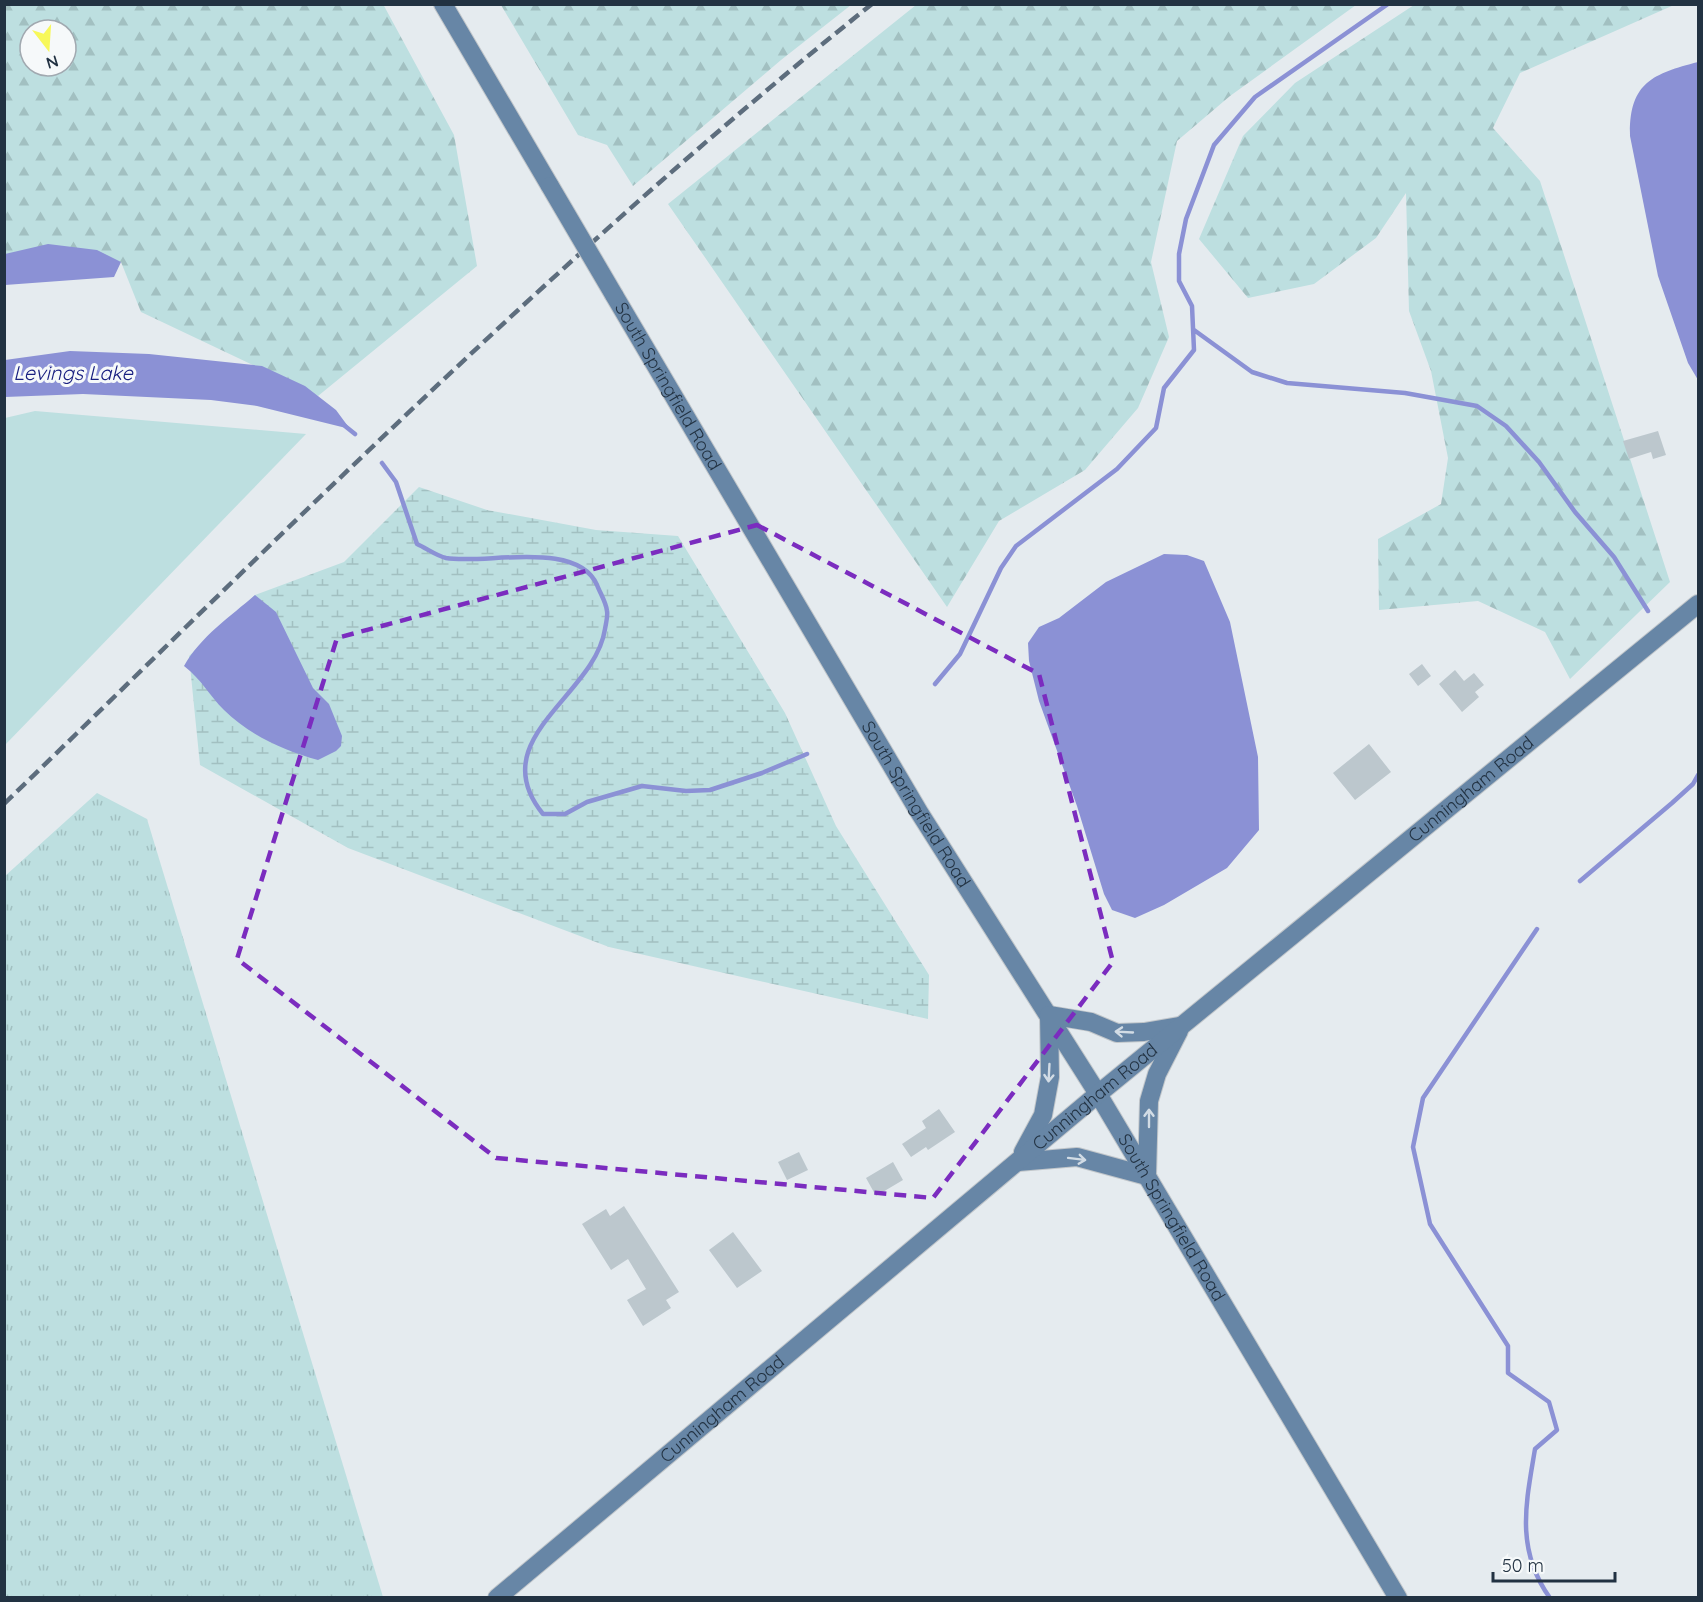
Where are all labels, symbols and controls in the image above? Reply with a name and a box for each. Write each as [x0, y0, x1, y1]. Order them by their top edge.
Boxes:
north arrow [18, 18, 78, 78]
text: N [44, 51, 61, 74]
street label: South Springfield Road [610, 298, 727, 474]
water label: Levings Lake [13, 360, 134, 385]
street label: South Springfield Road [857, 717, 976, 892]
street label: Cunningham Road [1403, 731, 1538, 847]
one-way arrow [1114, 1026, 1134, 1037]
street label: Cunningham Road [1027, 1038, 1162, 1155]
one-way arrow [1043, 1063, 1054, 1083]
one-way arrow [1143, 1108, 1155, 1128]
street label: South Springfield Road [1113, 1129, 1231, 1305]
one-way arrow [1066, 1154, 1086, 1165]
street label: Cunningham Road [655, 1350, 789, 1467]
scale bar [1493, 1545, 1614, 1583]
text: 50 m [1502, 1554, 1544, 1577]

